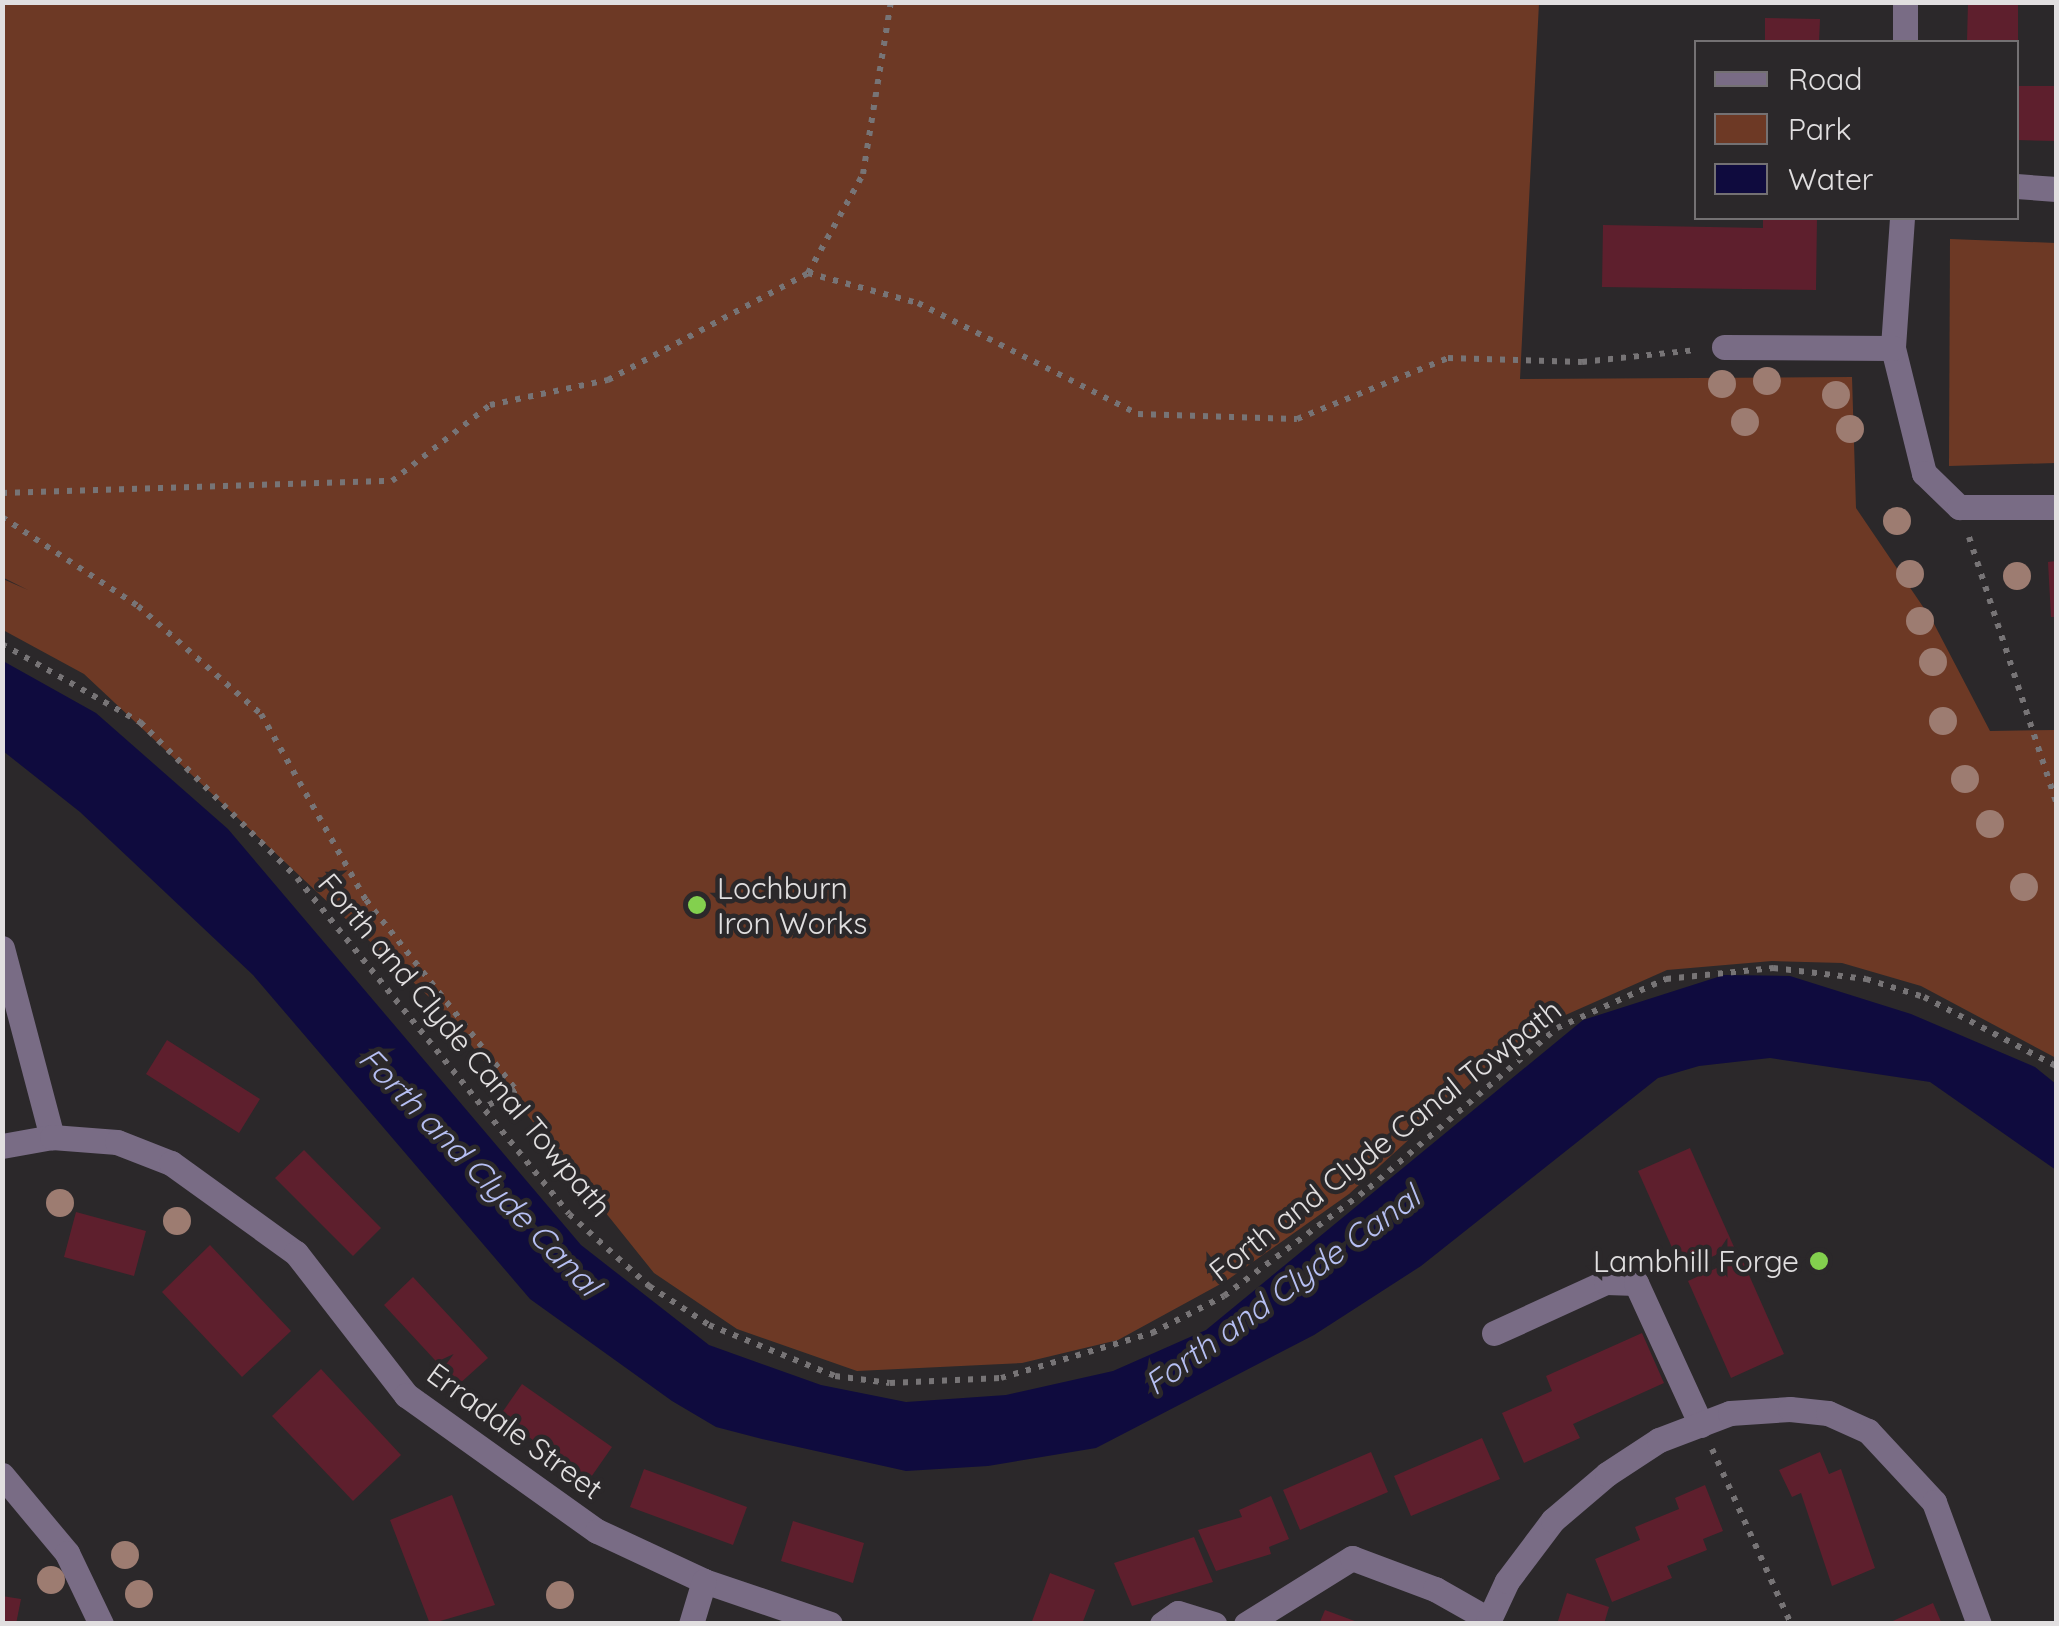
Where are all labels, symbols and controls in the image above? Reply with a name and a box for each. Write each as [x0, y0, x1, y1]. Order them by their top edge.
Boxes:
legend [1694, 40, 2019, 220]
text: Road [1788, 60, 1862, 98]
text: Park [1788, 110, 1852, 148]
text: Water [1788, 160, 1873, 198]
street label: Forth and Clyde Canal Towpath [311, 866, 619, 1224]
place label: Lochburn Iron Works [717, 870, 867, 940]
marker: Lochburn Iron Works [686, 894, 708, 916]
street label: Forth and Clyde Canal Towpath [1202, 991, 1568, 1289]
water label: Forth and Clyde Canal [351, 1039, 609, 1303]
water label: Forth and Clyde Canal [1137, 1177, 1427, 1403]
place label: Lambhill Forge [1593, 1243, 1799, 1279]
marker: Lambhill Forge [1808, 1250, 1830, 1272]
street label: Erradale Street [420, 1355, 610, 1507]

